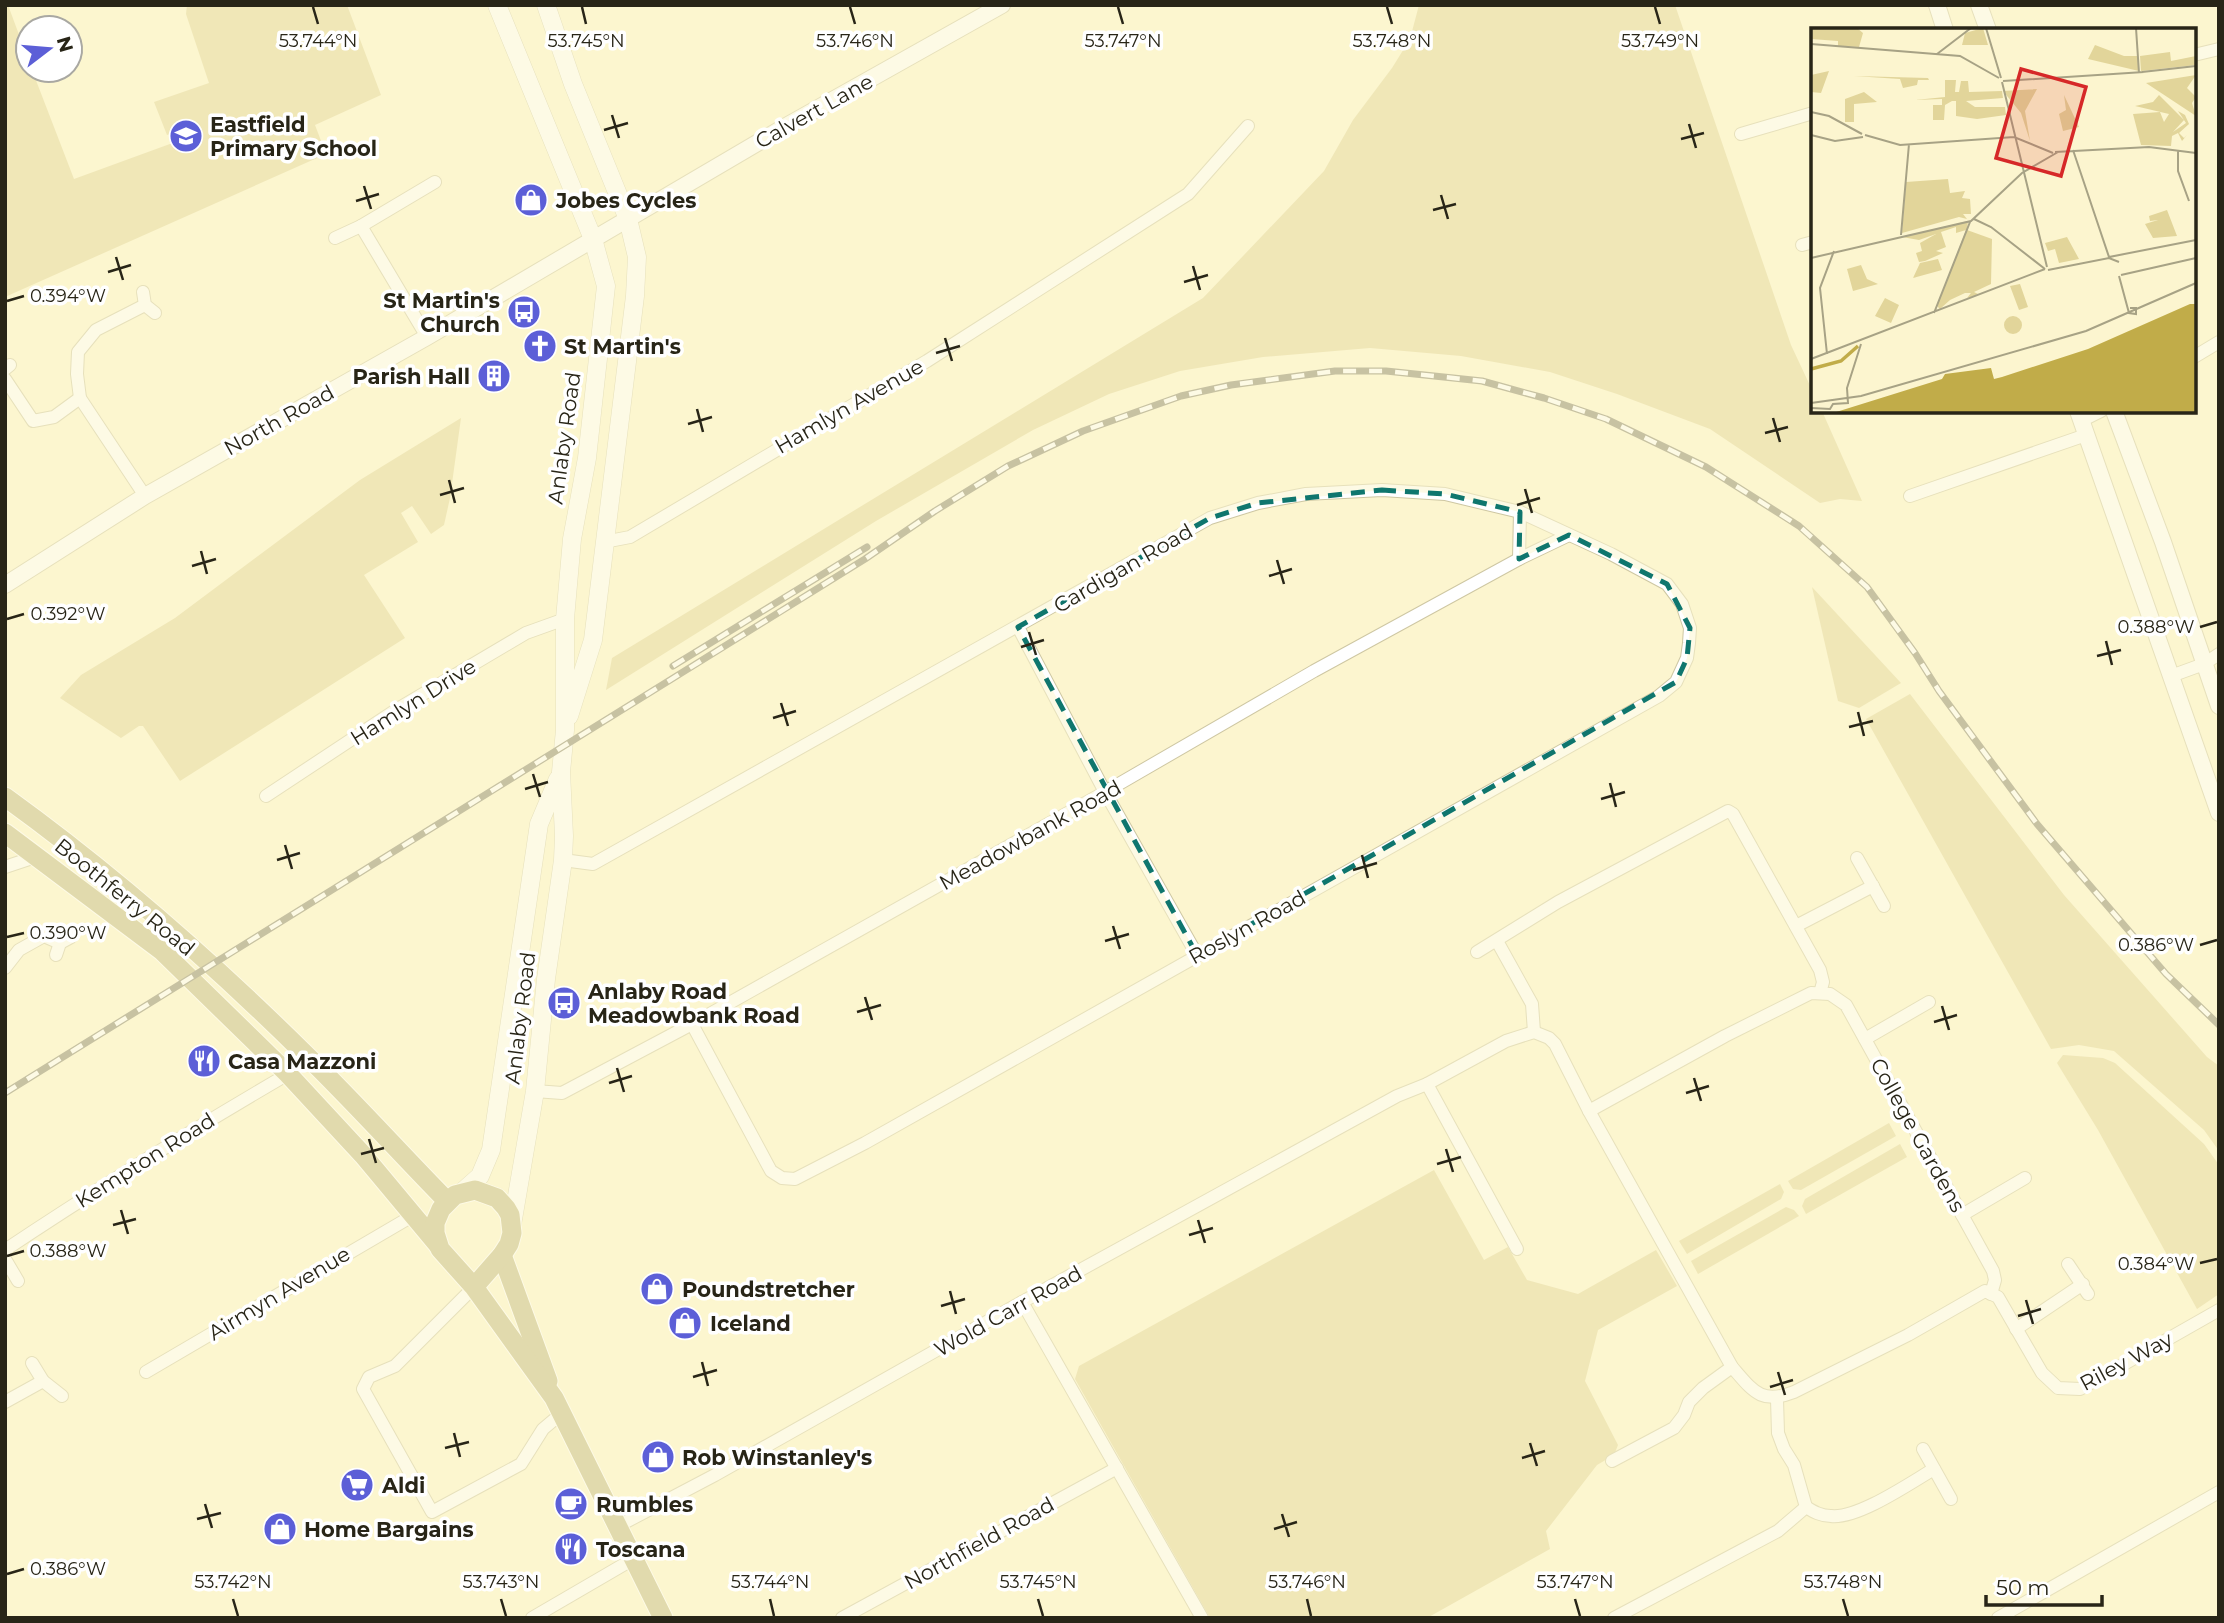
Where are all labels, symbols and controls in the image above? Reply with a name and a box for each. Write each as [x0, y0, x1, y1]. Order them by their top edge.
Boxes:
north arrow [14, 14, 84, 84]
inset map [1811, 28, 2196, 413]
text: 53.744°N [279, 30, 357, 52]
text: 53.745°N [547, 30, 625, 52]
text: 53.746°N [816, 30, 894, 52]
text: 53.747°N [1084, 30, 1162, 52]
text: 53.748°N [1352, 30, 1432, 52]
text: 53.749°N [1621, 30, 1699, 52]
text: N [52, 34, 78, 55]
street label: Calvert Lane [751, 68, 877, 154]
place label: Eastfield Primary School [210, 112, 377, 161]
school or university icon: Eastfield Primary School [167, 117, 205, 155]
shop icon: Jobes Cycles [512, 181, 550, 219]
place label: Jobes Cycles [555, 188, 696, 213]
text: 0.394°W [30, 285, 106, 307]
place label: St Martin's Church [383, 288, 500, 337]
bus stop icon: St Martin's Church [505, 293, 543, 331]
church icon: St Martin's [521, 327, 559, 365]
place label: St Martin's [564, 334, 681, 359]
street label: Hamlyn Avenue [770, 353, 928, 459]
building icon: Parish Hall [475, 357, 513, 395]
place label: Parish Hall [353, 364, 470, 389]
street label: Anlaby Road [542, 370, 586, 506]
street label: North Road [220, 379, 338, 461]
street label: Cardigan Road [1049, 518, 1197, 618]
text: 0.392°W [30, 603, 106, 625]
text: 0.388°W [2118, 616, 2194, 638]
street label: Hamlyn Drive [346, 653, 480, 751]
street label: Meadowbank Road [935, 775, 1125, 895]
street label: Boothferry Road [50, 833, 200, 961]
street label: Roslyn Road [1184, 885, 1310, 969]
text: 0.390°W [30, 922, 106, 944]
text: 0.386°W [2118, 934, 2194, 956]
street label: Anlaby Road [499, 950, 541, 1086]
place label: Anlaby Road Meadowbank Road [587, 979, 800, 1028]
bus stop icon: Anlaby Road Meadowbank Road [545, 984, 583, 1022]
restaurant icon: Casa Mazzoni [185, 1042, 223, 1080]
place label: Casa Mazzoni [228, 1049, 376, 1074]
street label: College Gardens [1865, 1054, 1971, 1216]
street label: Kempton Road [71, 1107, 219, 1213]
text: 0.388°W [30, 1240, 106, 1262]
street label: Airmyn Avenue [203, 1241, 355, 1345]
text: 0.384°W [2118, 1253, 2194, 1275]
street label: Wold Carr Road [930, 1260, 1086, 1362]
shop icon: Poundstretcher [638, 1270, 676, 1308]
place label: Poundstretcher [682, 1277, 855, 1302]
shop icon: Iceland [666, 1304, 704, 1342]
place label: Iceland [710, 1311, 791, 1336]
street label: Riley Way [2075, 1326, 2177, 1396]
shop icon: Rob Winstanley's [639, 1438, 677, 1476]
place label: Rob Winstanley's [682, 1445, 872, 1470]
supermarket icon: Aldi [338, 1466, 376, 1504]
place label: Aldi [381, 1473, 425, 1498]
cafe icon: Rumbles [552, 1485, 590, 1523]
street label: Northfield Road [900, 1491, 1058, 1595]
place label: Rumbles [596, 1492, 693, 1517]
shop icon: Home Bargains [261, 1510, 299, 1548]
place label: Home Bargains [304, 1517, 474, 1542]
restaurant icon: Toscana [552, 1530, 590, 1568]
place label: Toscana [596, 1537, 686, 1562]
text: 0.386°W [30, 1558, 106, 1580]
scale bar [1986, 1564, 2102, 1608]
text: 53.742°N [194, 1571, 272, 1593]
text: 53.743°N [463, 1571, 539, 1593]
text: 53.744°N [731, 1571, 809, 1593]
text: 53.745°N [999, 1571, 1077, 1593]
text: 53.746°N [1268, 1571, 1346, 1593]
text: 53.747°N [1536, 1571, 1614, 1593]
text: 53.748°N [1803, 1571, 1883, 1593]
text: 50 m [1996, 1575, 2050, 1600]

